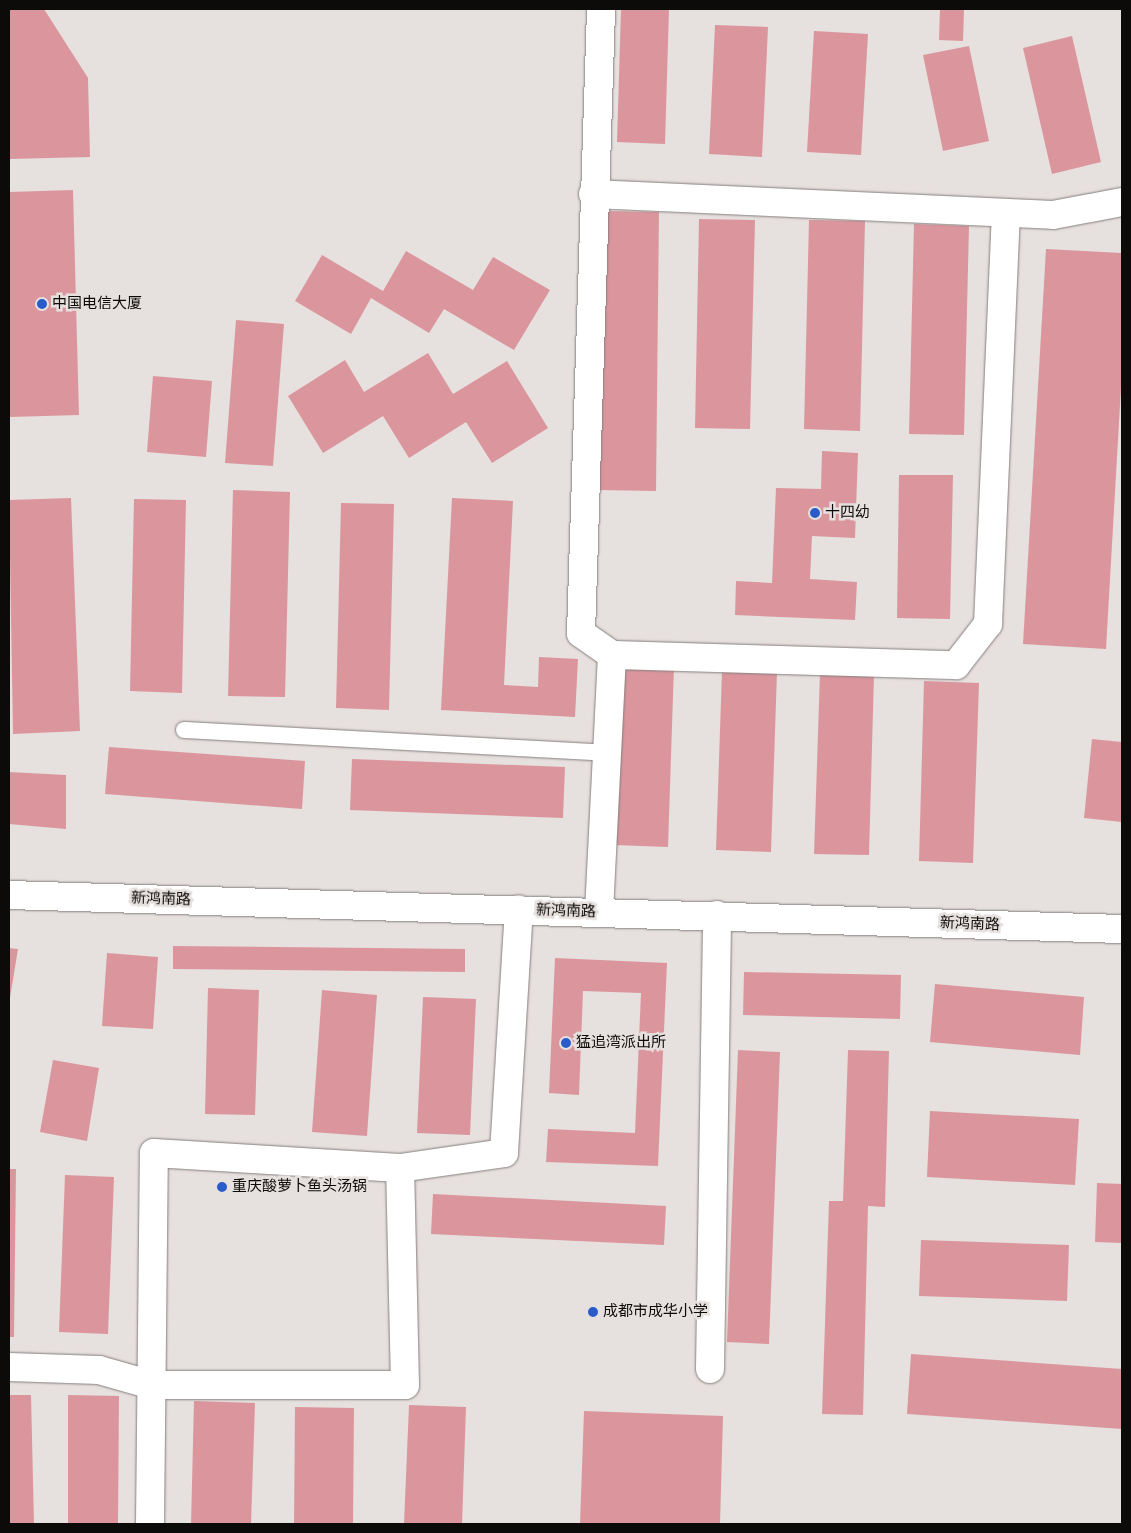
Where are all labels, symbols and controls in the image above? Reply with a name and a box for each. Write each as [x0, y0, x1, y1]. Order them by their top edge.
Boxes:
place label: 中国电信大厦 [52, 295, 142, 313]
marker: 中国电信大厦 [36, 298, 48, 310]
place label: 十四幼 [825, 504, 870, 522]
marker: 十四幼 [809, 507, 821, 519]
street label: 新鸿南路 [131, 889, 191, 909]
street label: 新鸿南路 [536, 901, 596, 921]
street label: 新鸿南路 [940, 914, 1000, 934]
place label: 猛追湾派出所 [576, 1034, 666, 1052]
marker: 猛追湾派出所 [560, 1037, 572, 1049]
place label: 重庆酸萝卜鱼头汤锅 [232, 1178, 367, 1196]
marker: 重庆酸萝卜鱼头汤锅 [216, 1181, 228, 1193]
place label: 成都市成华小学 [603, 1303, 708, 1321]
marker: 成都市成华小学 [587, 1306, 599, 1318]

